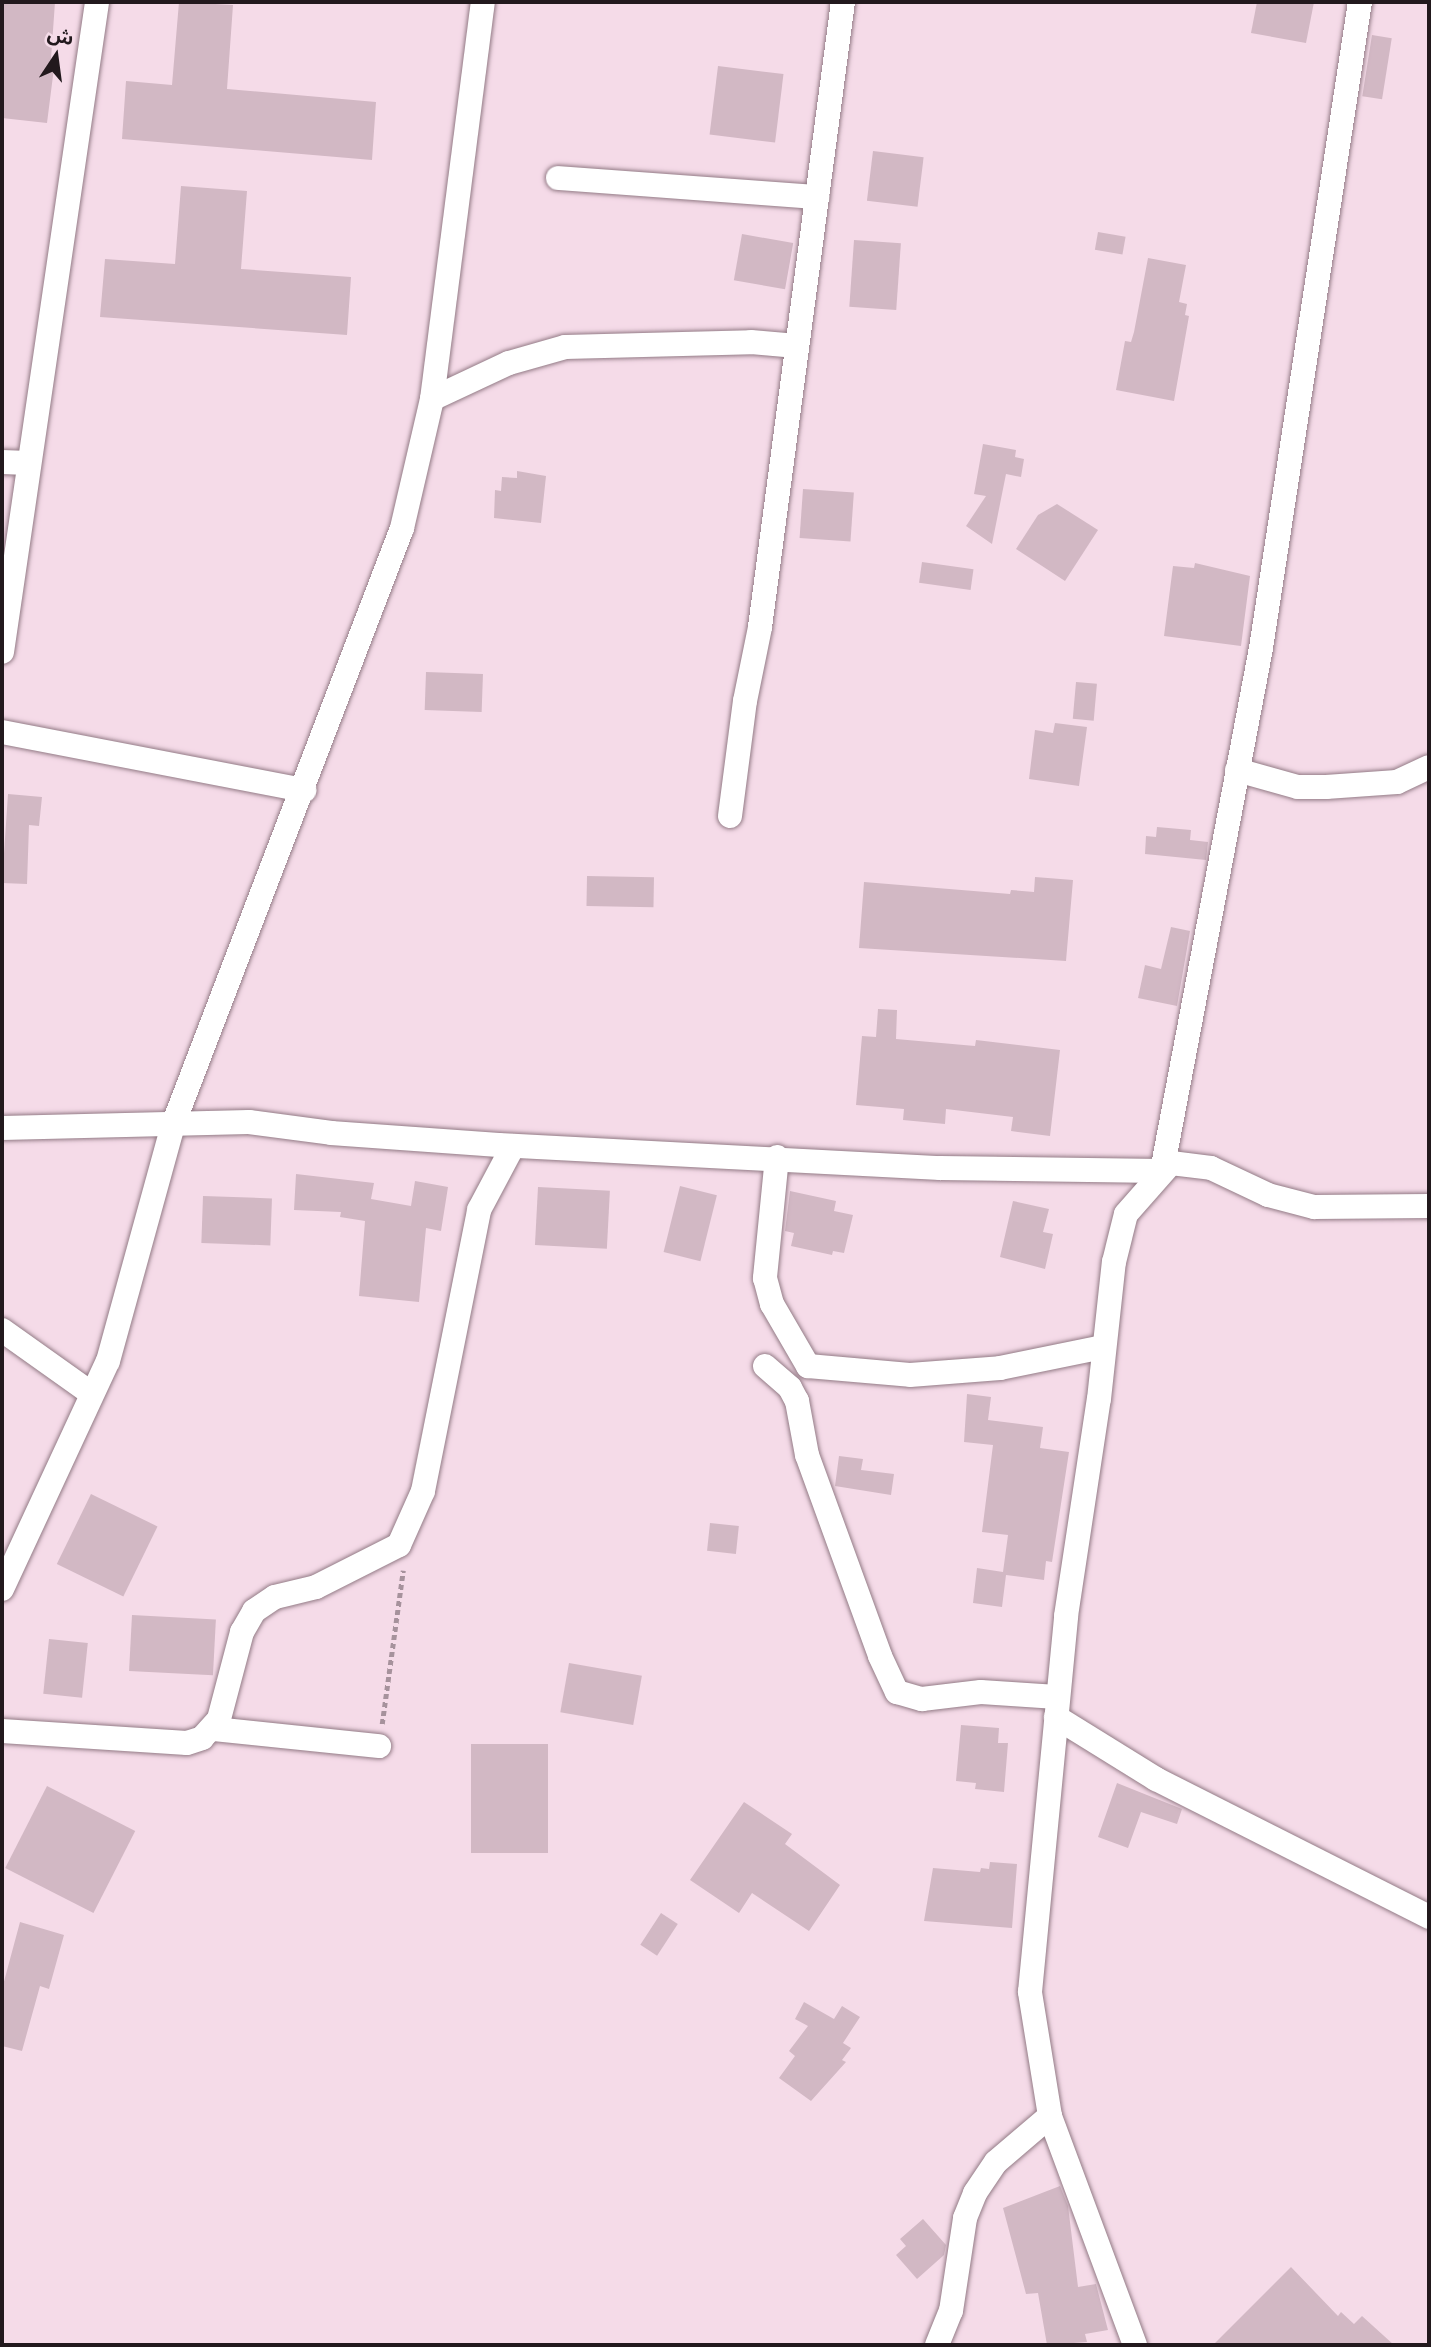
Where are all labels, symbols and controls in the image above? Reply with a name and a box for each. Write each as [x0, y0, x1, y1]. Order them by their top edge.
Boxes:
north arrow [21, 21, 91, 91]
text: ش [45, 21, 76, 50]

